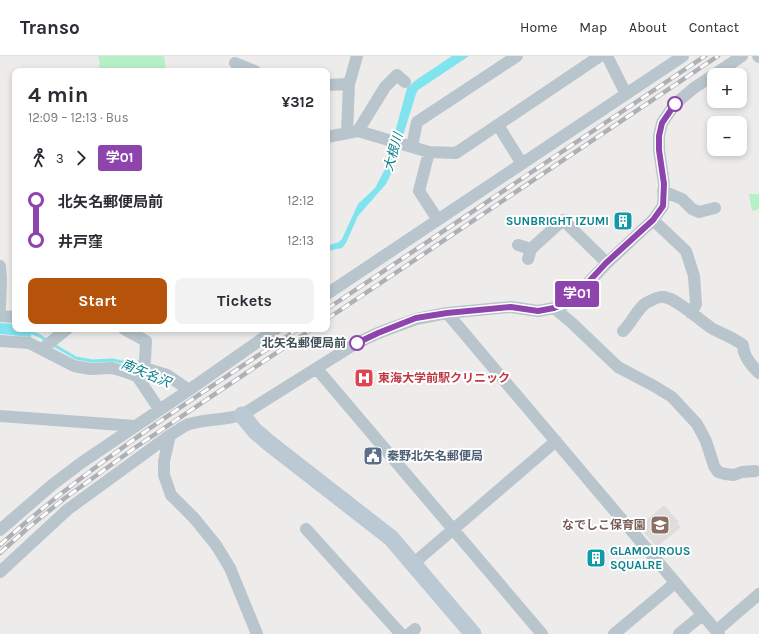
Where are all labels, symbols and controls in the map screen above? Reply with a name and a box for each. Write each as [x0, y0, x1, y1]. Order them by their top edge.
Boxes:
text: Transo [20, 17, 80, 39]
text: Home [520, 19, 557, 36]
text: Map [579, 19, 607, 36]
text: About [629, 19, 667, 36]
text: Contact [689, 19, 739, 36]
map controls [707, 68, 747, 156]
button: + [707, 68, 747, 108]
text: 4 min [28, 82, 88, 108]
text: ¥312 [281, 93, 314, 111]
unlabelled marker [667, 96, 683, 112]
text: 12:09 – 12:13 · Bus [28, 110, 128, 125]
button: − [707, 116, 747, 156]
water label: 大根川 [380, 129, 406, 173]
icon: walk [28, 147, 50, 169]
icon: forward [70, 147, 92, 169]
text: 学01 [106, 149, 134, 166]
text: 3 [56, 151, 64, 166]
text: 北矢名郵便局前 [58, 193, 163, 211]
text: 12:12 [287, 193, 314, 208]
building icon: SUNBRIGHT IZUMI [612, 210, 634, 232]
place label: SUNBRIGHT IZUMI [506, 214, 609, 228]
text: 井戸窪 [58, 233, 103, 251]
text: 12:13 [287, 233, 314, 248]
button: Start [28, 278, 167, 324]
button: Tickets [175, 278, 314, 324]
line badge: 学01 [554, 281, 600, 307]
text: 学01 [563, 285, 591, 302]
marker: 北矢名郵便局前 [349, 335, 365, 351]
place label: 北矢名郵便局前 [262, 336, 346, 350]
water label: 南矢名沢 [119, 356, 175, 391]
hospital icon: 東海大学前駅クリニック [353, 367, 375, 389]
place label: 東海大学前駅クリニック [378, 371, 510, 385]
public building icon: 秦野北矢名郵便局 [362, 445, 384, 467]
place label: 秦野北矢名郵便局 [387, 449, 483, 463]
school or university icon: なでしこ保育園 [649, 514, 671, 536]
place label: なでしこ保育園 [562, 518, 646, 532]
place label: GLAMOUROUS SQUALRE [610, 544, 690, 572]
building icon: GLAMOUROUS SQUALRE [585, 547, 607, 569]

